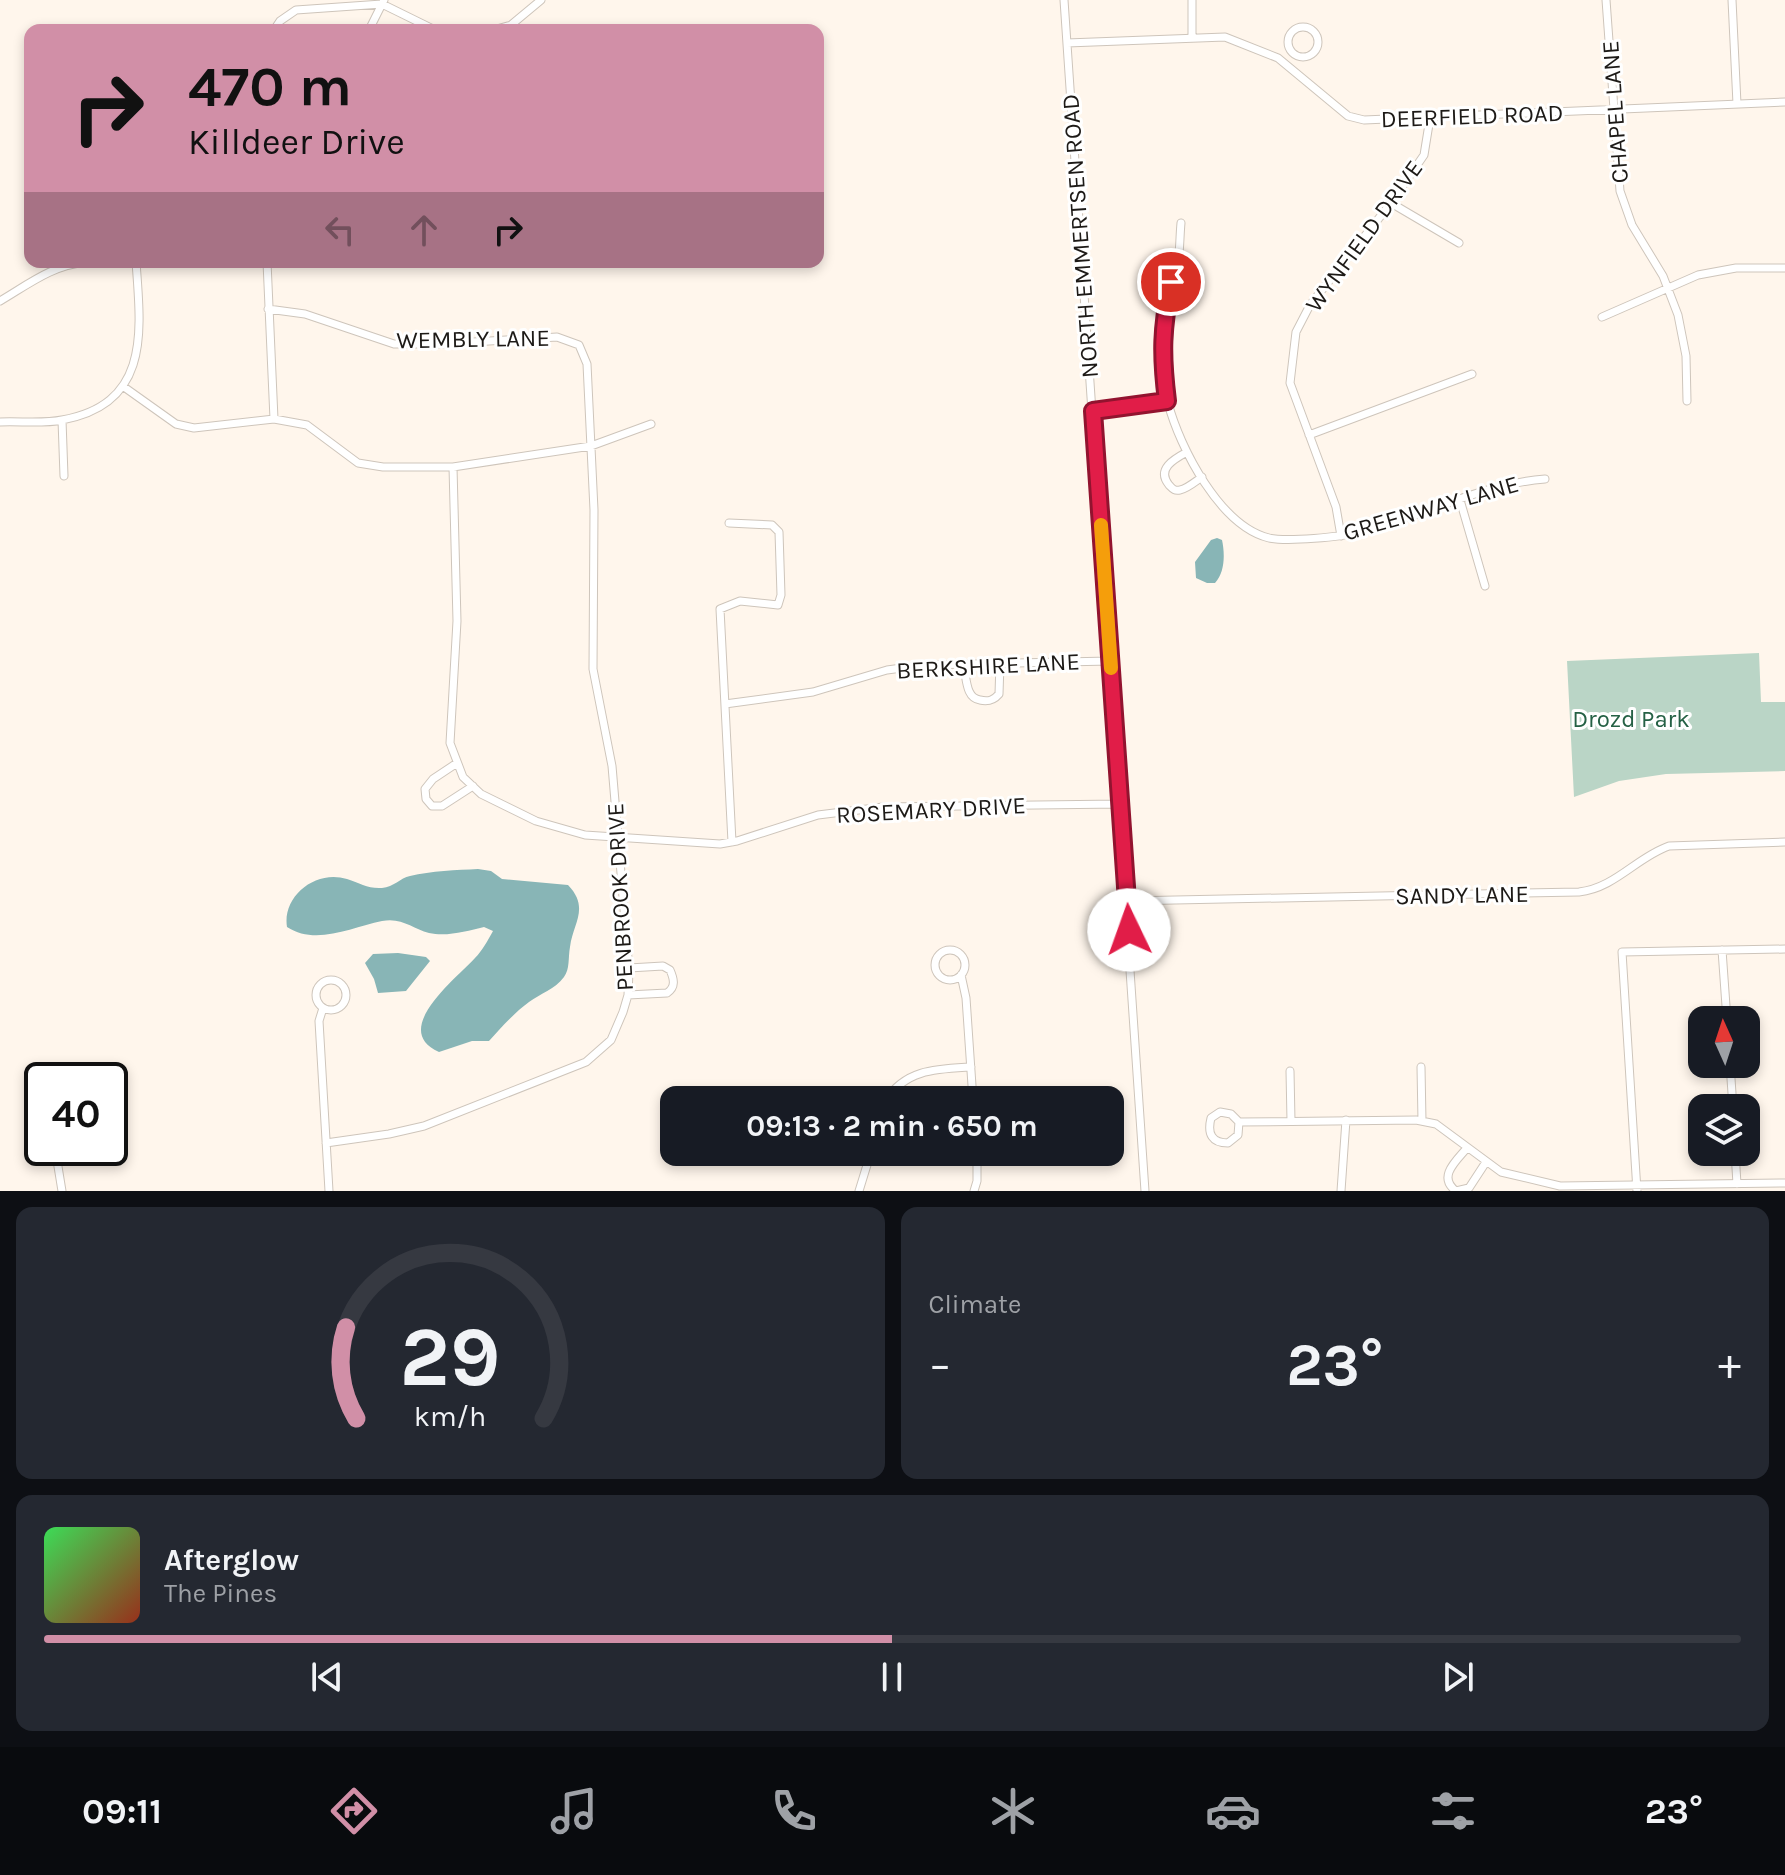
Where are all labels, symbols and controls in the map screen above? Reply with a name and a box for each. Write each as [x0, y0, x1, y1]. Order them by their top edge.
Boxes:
street label: CHAPEL LANE [1596, 40, 1634, 184]
text: 470 m [188, 54, 352, 119]
icon: right [56, 56, 160, 160]
street label: NORTH EMMERTSEN ROAD [1056, 93, 1104, 379]
street label: DEERFIELD ROAD [1380, 99, 1564, 133]
text: Killdeer Drive [188, 121, 405, 163]
street label: WYNFIELD DRIVE [1300, 155, 1428, 317]
icon: left [318, 208, 362, 252]
icon: ahead [402, 208, 446, 252]
icon: right [486, 208, 530, 252]
pin [1137, 248, 1205, 316]
icon: arrive [1149, 260, 1193, 304]
street label: WEMBLY LANE [396, 324, 550, 354]
street label: GREENWAY LANE [1340, 470, 1522, 546]
street label: BERKSHIRE LANE [896, 647, 1080, 685]
park label: Drozd Park [1572, 705, 1690, 733]
street label: ROSEMARY DRIVE [835, 791, 1027, 829]
street label: PENBROOK DRIVE [601, 802, 639, 992]
street label: SANDY LANE [1395, 880, 1529, 910]
position arrow [1087, 888, 1171, 972]
north arrow [1688, 1006, 1760, 1078]
map controls [1688, 1006, 1760, 1166]
speed limit sign: 40 [24, 1062, 128, 1166]
button: layers [1688, 1094, 1760, 1166]
text: 09:13 · 2 min · 650 m [746, 1108, 1038, 1144]
text: Climate [929, 1289, 1021, 1320]
text: 29 [400, 1309, 501, 1406]
text: 23° [1286, 1330, 1383, 1400]
text: − [929, 1339, 952, 1390]
text: + [1718, 1339, 1741, 1390]
text: km/h [414, 1400, 486, 1433]
text: Afterglow [164, 1542, 299, 1578]
text: The Pines [164, 1578, 277, 1609]
icon: previous [305, 1655, 349, 1699]
icon: pause [870, 1655, 914, 1699]
icon: next [1436, 1655, 1480, 1699]
icon: directions [326, 1783, 382, 1839]
icon: music [546, 1783, 602, 1839]
icon: phone [766, 1783, 822, 1839]
icon: climate [985, 1783, 1041, 1839]
icon: car [1205, 1783, 1261, 1839]
icon: filters [1425, 1783, 1481, 1839]
text: 09:11 [82, 1790, 162, 1832]
text: 23° [1645, 1790, 1703, 1832]

